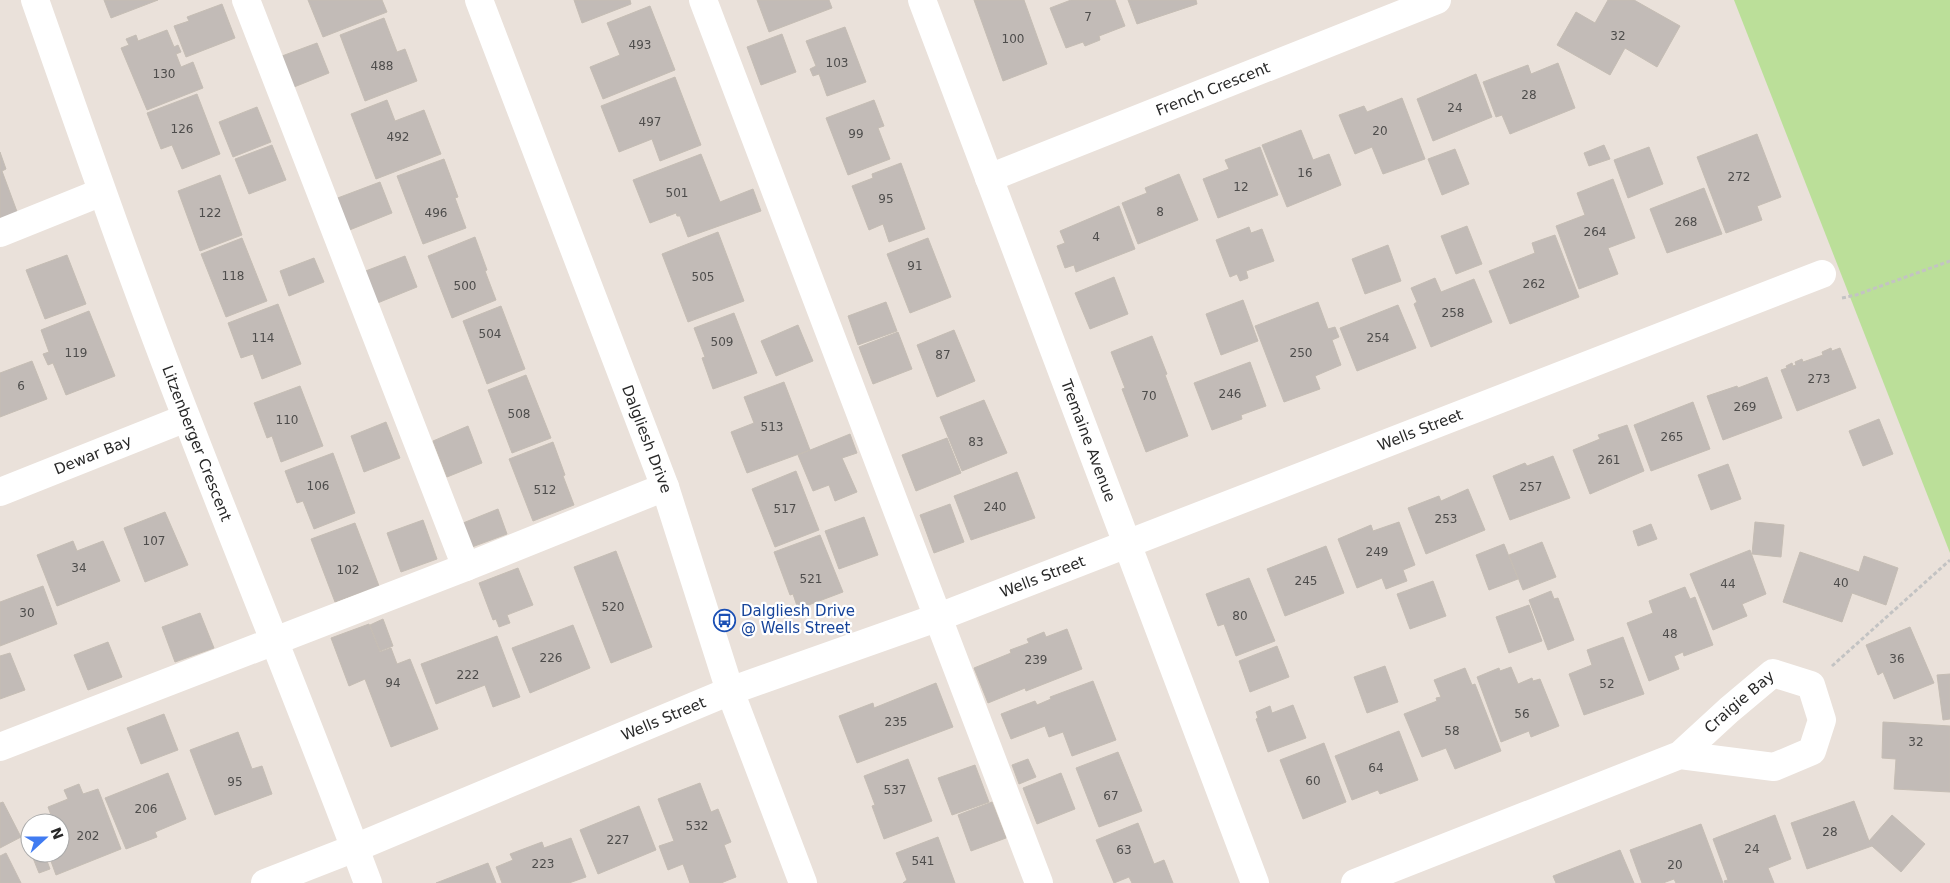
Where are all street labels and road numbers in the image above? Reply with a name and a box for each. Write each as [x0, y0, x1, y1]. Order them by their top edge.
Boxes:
street label: French Crescent [1153, 58, 1273, 120]
street label: Litzenberger Crescent [158, 363, 235, 524]
street label: Tremaine Avenue [1057, 376, 1119, 504]
street label: Dalgliesh Drive [618, 383, 675, 495]
street label: Wells Street [1375, 405, 1465, 455]
street label: Dewar Bay [52, 432, 134, 478]
street label: Wells Street [998, 552, 1088, 601]
street label: Craigie Bay [1701, 667, 1778, 737]
street label: Wells Street [619, 693, 708, 744]

